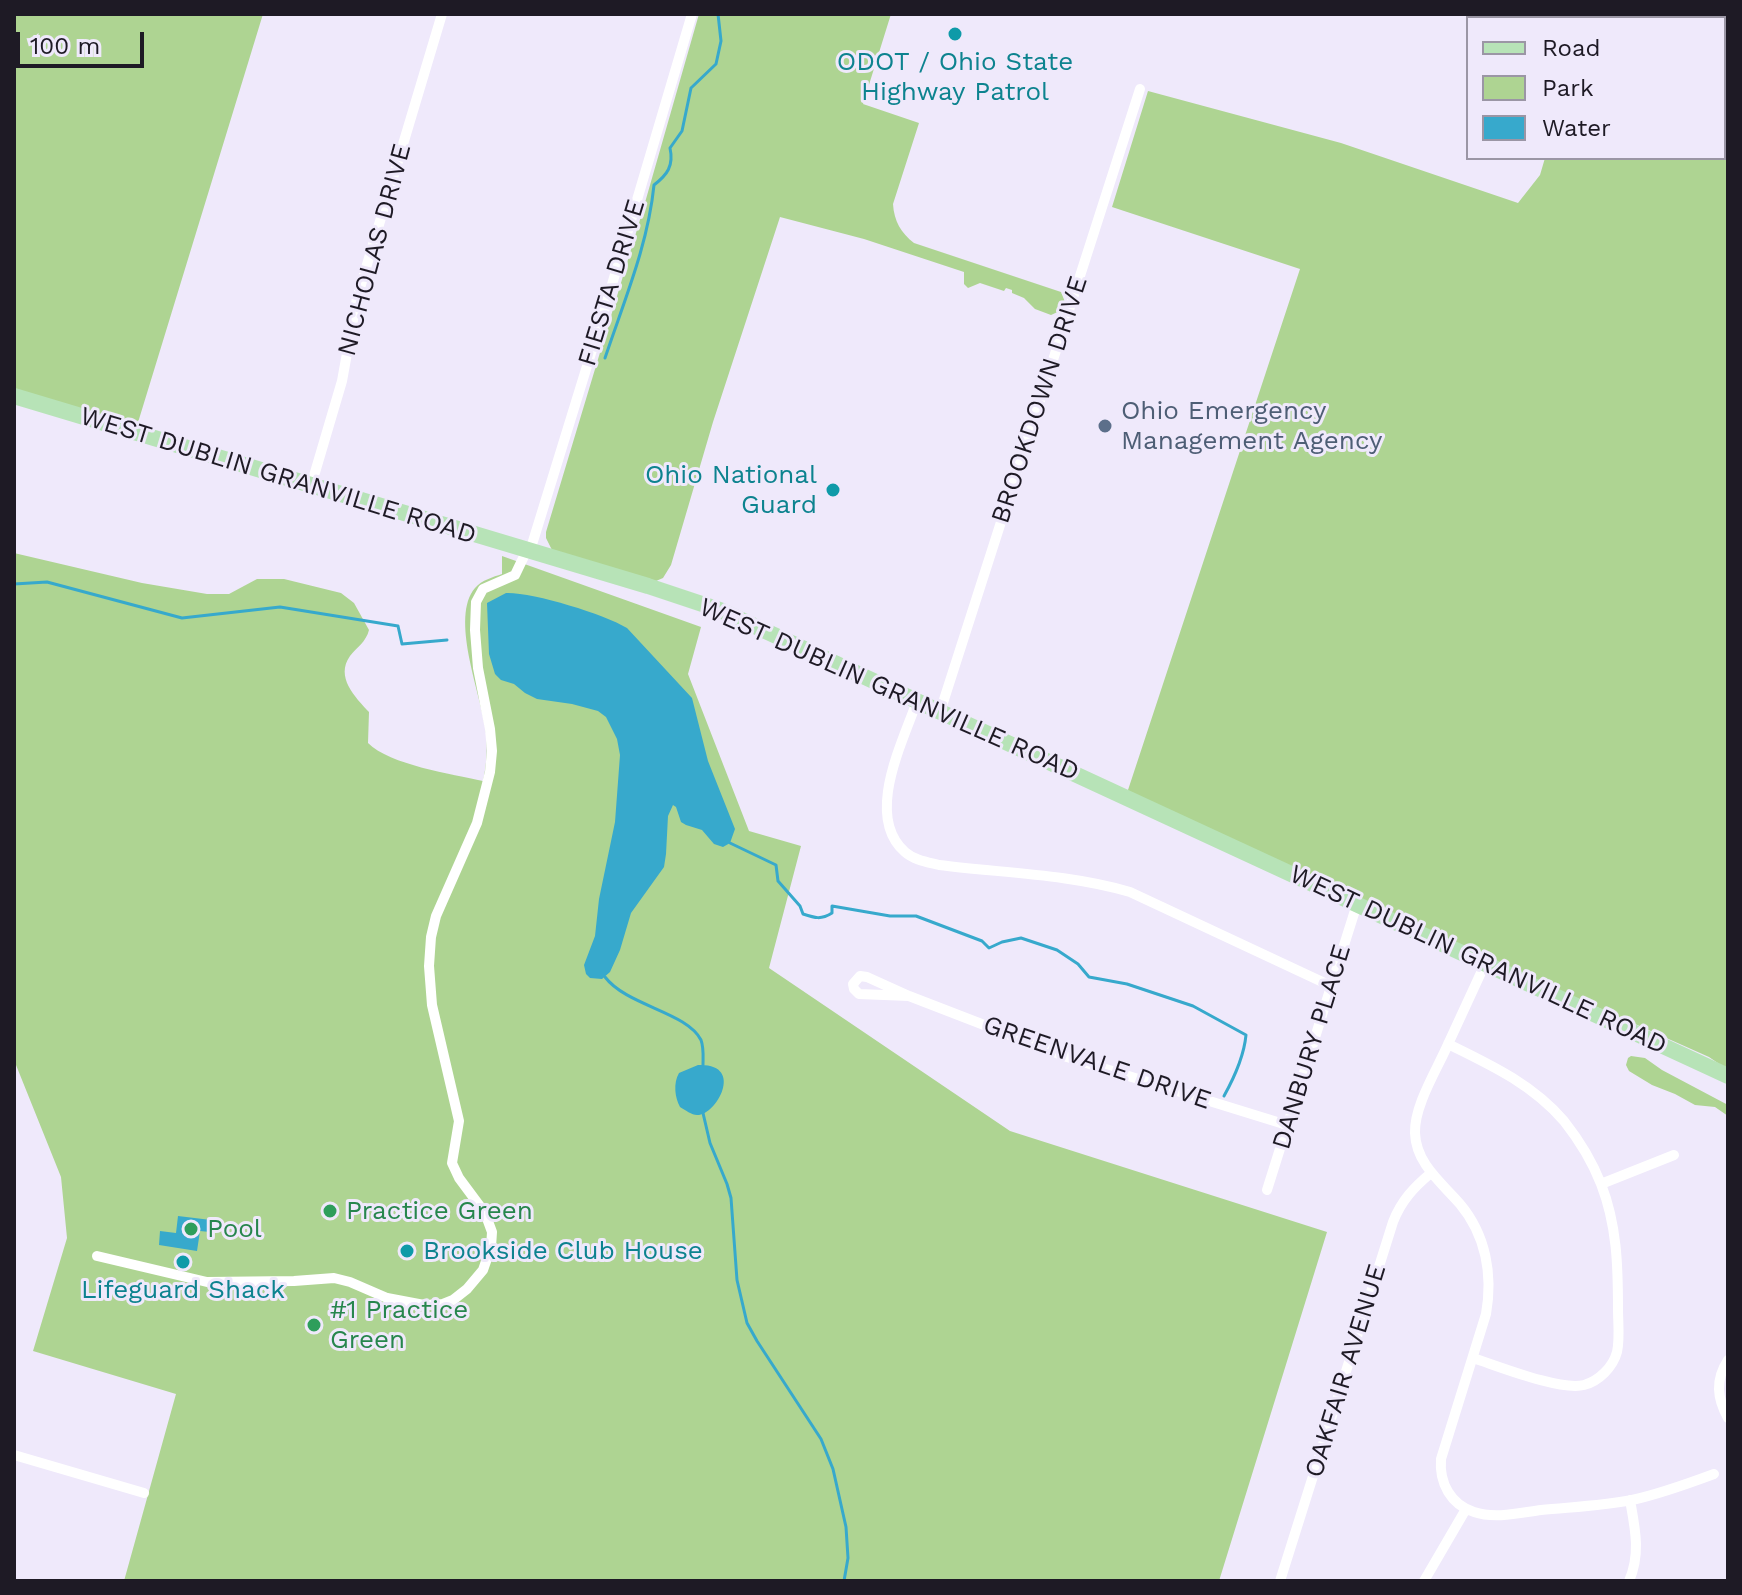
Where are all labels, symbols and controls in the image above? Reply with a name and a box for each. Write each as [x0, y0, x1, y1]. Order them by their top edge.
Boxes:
scale bar [20, 16, 148, 66]
legend [1466, 16, 1726, 160]
marker: ODOT / Ohio State Highway Patrol [946, 25, 964, 43]
text: 100 m [30, 32, 100, 60]
text: Road [1542, 34, 1601, 62]
place label: ODOT / Ohio State Highway Patrol [837, 46, 1073, 108]
text: Park [1542, 74, 1594, 102]
text: Water [1542, 114, 1611, 142]
street label: NICHOLAS DRIVE [332, 141, 418, 359]
street label: FIESTA DRIVE [572, 196, 652, 370]
street label: BROOKDOWN DRIVE [985, 272, 1095, 528]
place label: Ohio Emergency Management Agency [1121, 395, 1382, 456]
street label: WEST DUBLIN GRANVILLE ROAD [76, 401, 480, 551]
marker: Ohio Emergency Management Agency [1096, 417, 1114, 435]
place label: Ohio National Guard [645, 459, 817, 520]
marker: Ohio National Guard [824, 481, 842, 499]
street label: WEST DUBLIN GRANVILLE ROAD [694, 592, 1084, 788]
street label: WEST DUBLIN GRANVILLE ROAD [1284, 859, 1672, 1061]
street label: DANBURY PLACE [1266, 941, 1358, 1153]
street label: GREENVALE DRIVE [979, 1009, 1215, 1117]
place label: Practice Green [346, 1195, 533, 1227]
marker: Practice Green [321, 1202, 339, 1220]
place label: Pool [207, 1213, 262, 1245]
marker: Pool [182, 1220, 200, 1238]
place label: Brookside Club House [423, 1235, 703, 1267]
marker: Brookside Club House [398, 1242, 416, 1260]
marker: Lifeguard Shack [174, 1253, 192, 1271]
street label: OAKFAIR AVENUE [1299, 1261, 1393, 1481]
place label: Lifeguard Shack [81, 1274, 285, 1306]
place label: #1 Practice Green [330, 1294, 468, 1356]
marker: #1 Practice Green [305, 1316, 323, 1334]

